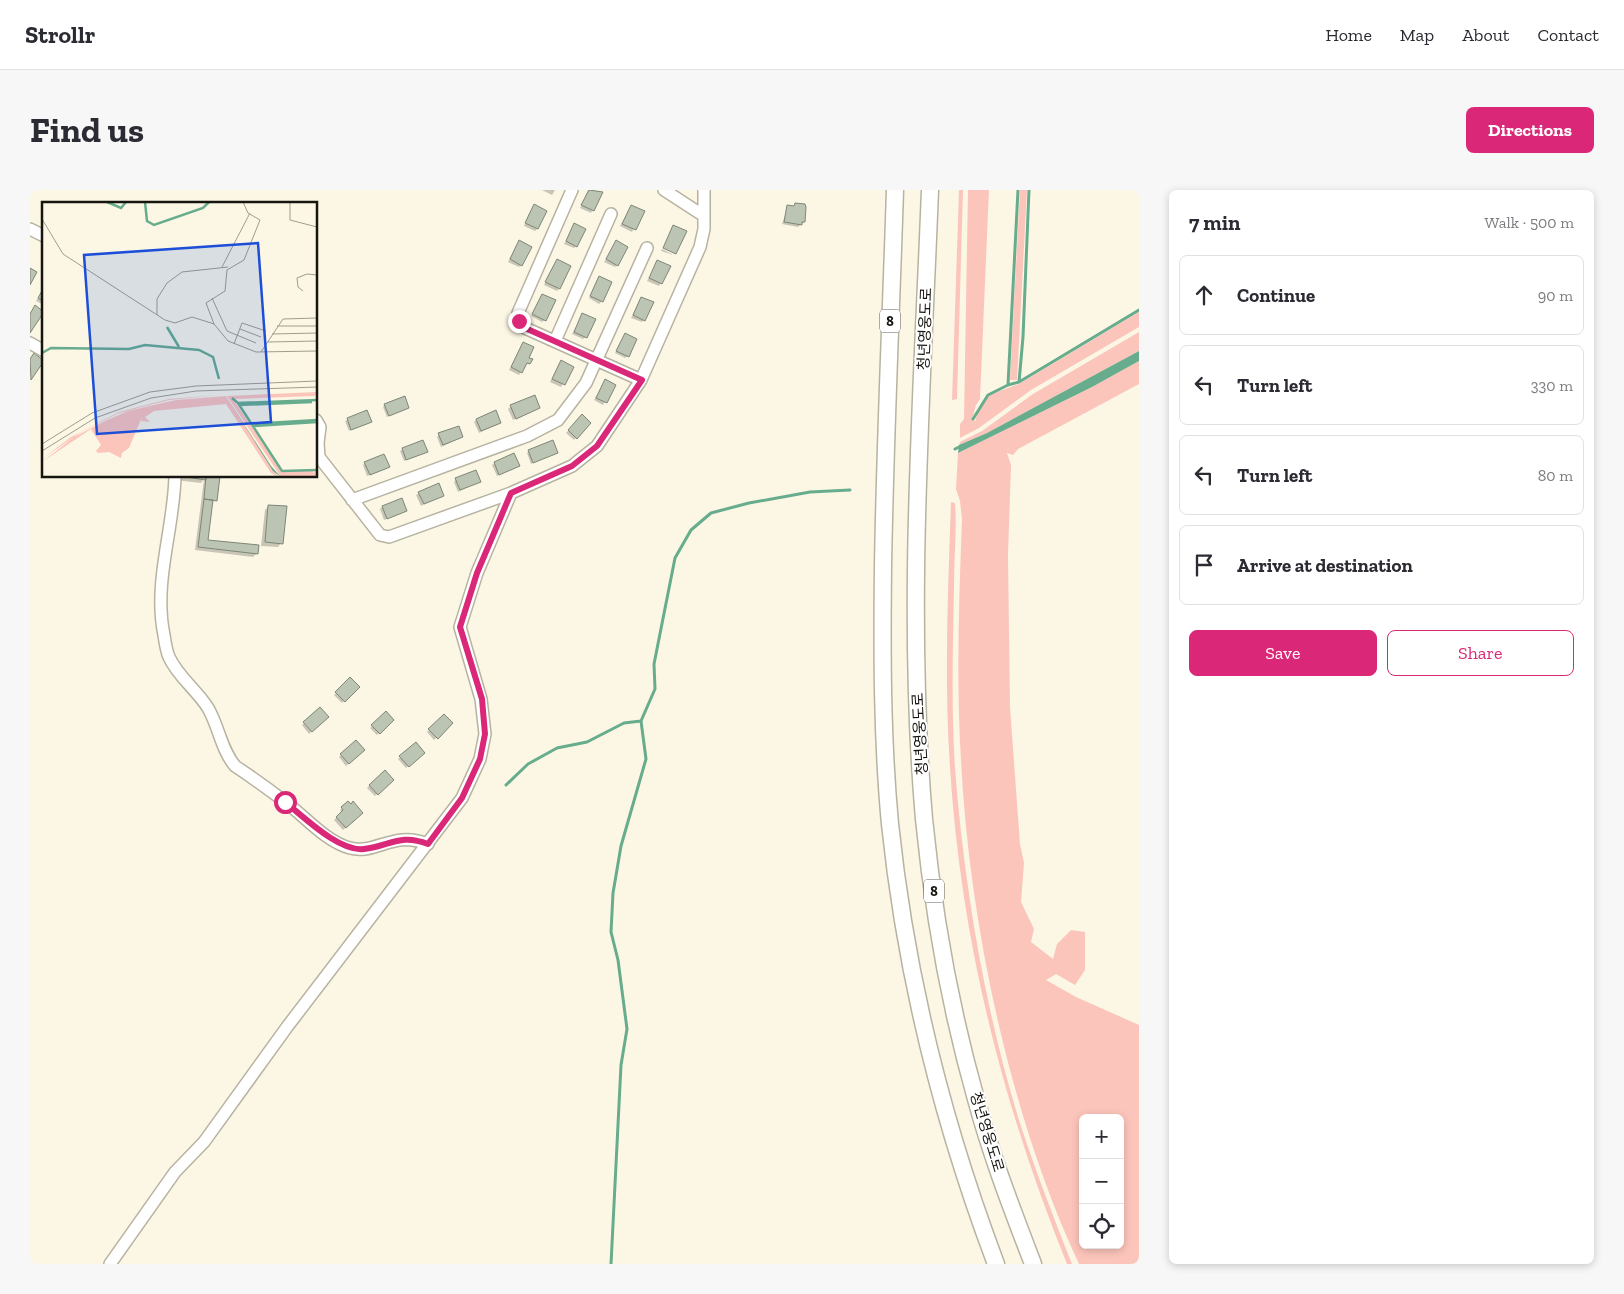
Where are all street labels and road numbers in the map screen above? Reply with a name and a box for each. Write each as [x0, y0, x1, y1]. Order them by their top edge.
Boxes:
street label: 청년영웅도로 [915, 287, 935, 371]
road number: 8 [880, 310, 900, 332]
street label: 청년영웅도로 [909, 692, 931, 776]
road number: 8 [924, 879, 944, 902]
street label: 청년영웅도로 [966, 1090, 1008, 1174]

